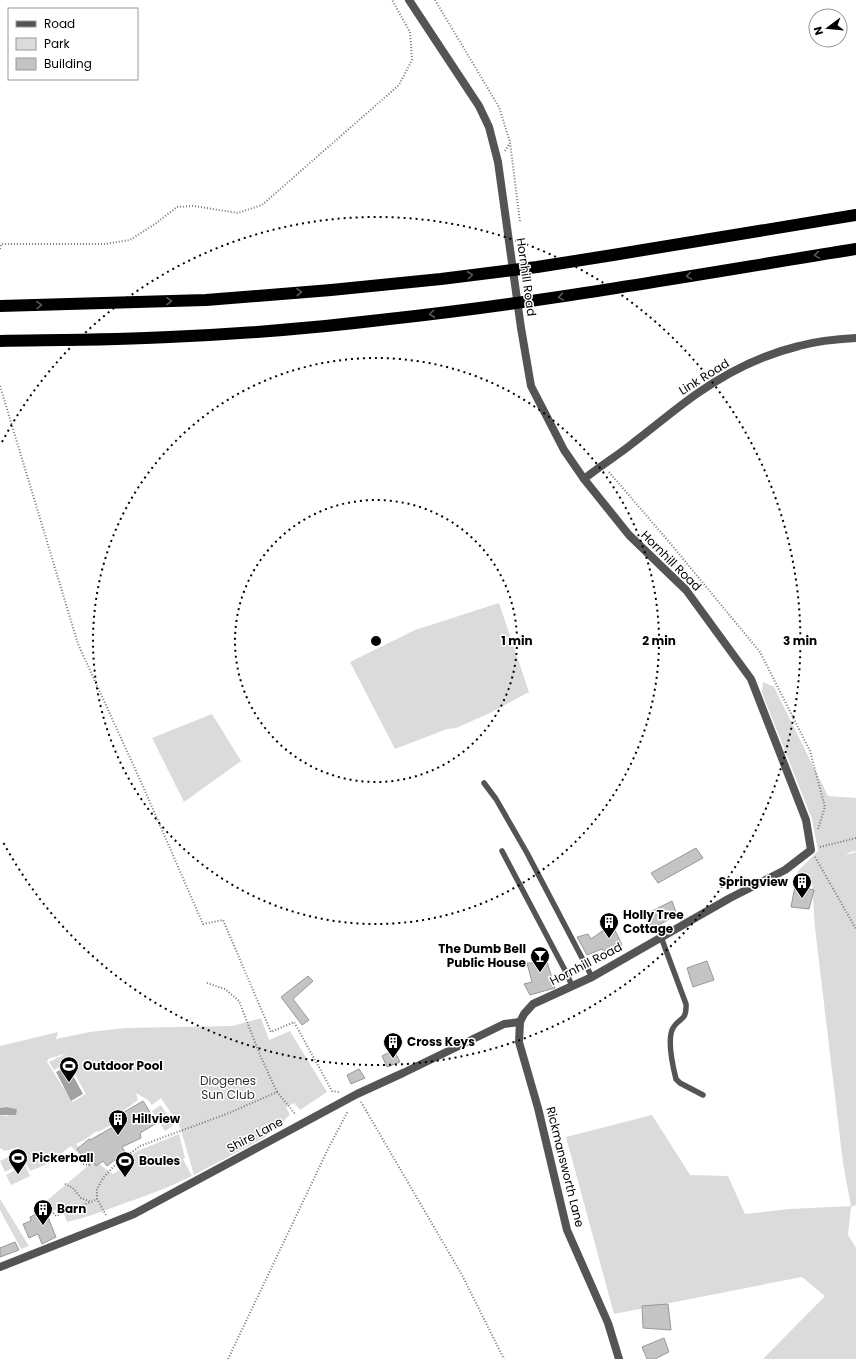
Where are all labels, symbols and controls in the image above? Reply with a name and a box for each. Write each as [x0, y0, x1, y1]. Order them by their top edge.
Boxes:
legend [8, 8, 138, 80]
north arrow [808, 8, 848, 48]
text: Road [44, 15, 75, 32]
text: N [810, 25, 827, 37]
text: Park [44, 35, 71, 52]
text: Building [44, 55, 92, 72]
street label: Hornhill Road [513, 237, 540, 317]
one-way arrow [814, 250, 821, 259]
one-way arrow [467, 271, 473, 280]
one-way arrow [686, 271, 692, 280]
one-way arrow [296, 288, 302, 297]
one-way arrow [558, 292, 564, 301]
one-way arrow [166, 297, 172, 305]
one-way arrow [36, 301, 42, 309]
one-way arrow [429, 309, 435, 318]
street label: Link Road [675, 354, 732, 399]
street label: Hornhill Road [637, 527, 705, 595]
text: 1 min [501, 632, 533, 649]
text: 2 min [642, 632, 676, 649]
text: 3 min [783, 632, 817, 649]
centre of rings [369, 634, 383, 648]
building icon: Springview [791, 871, 813, 899]
place label: Springview [719, 873, 789, 890]
place label: Holly Tree Cottage [623, 906, 684, 937]
building icon: Holly Tree Cottage [598, 911, 620, 939]
street label: Hornhill Road [547, 938, 625, 989]
place label: The Dumb Bell Public House [438, 940, 527, 971]
bar icon: The Dumb Bell Public House [529, 945, 551, 973]
building icon: Cross Keys [382, 1031, 404, 1059]
place label: Cross Keys [407, 1033, 475, 1050]
sports icon: Outdoor Pool [58, 1055, 80, 1083]
place label: Outdoor Pool [83, 1057, 163, 1074]
park label: Diogenes Sun Club [200, 1072, 256, 1103]
street label: Rickmansworth Lane [542, 1105, 589, 1229]
building icon: Hillview [107, 1108, 129, 1136]
place label: Hillview [132, 1110, 181, 1127]
street label: Shire Lane [224, 1113, 286, 1156]
sports icon: Pickerball [7, 1147, 29, 1175]
place label: Pickerball [32, 1149, 94, 1166]
sports icon: Boules [114, 1150, 136, 1178]
place label: Boules [139, 1152, 181, 1169]
building icon: Barn [32, 1198, 54, 1226]
place label: Barn [57, 1200, 86, 1217]

